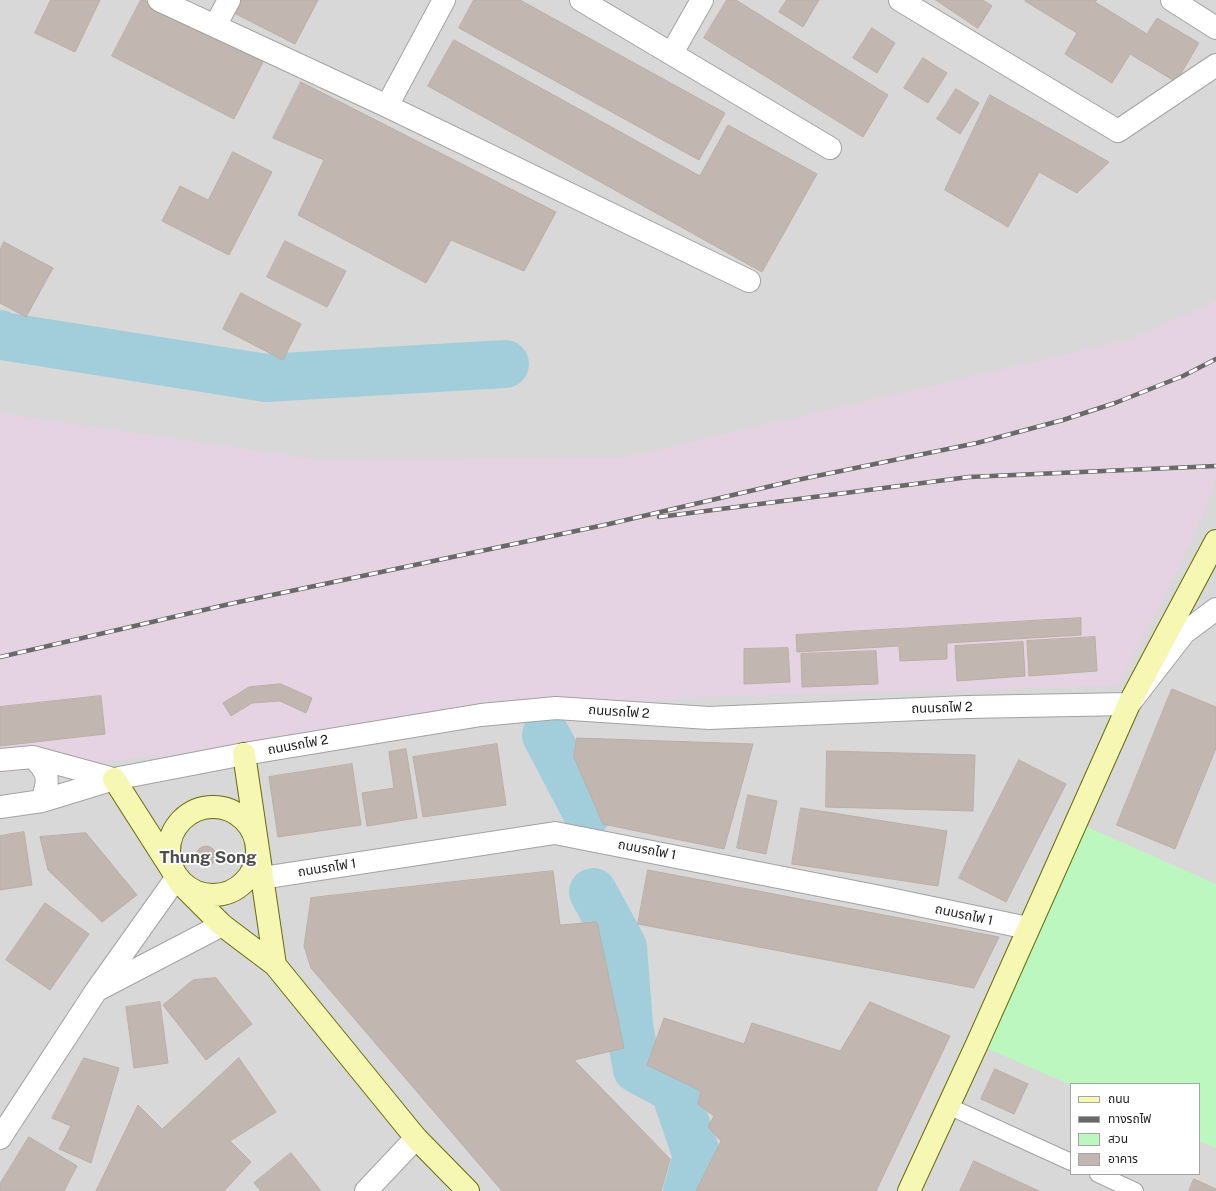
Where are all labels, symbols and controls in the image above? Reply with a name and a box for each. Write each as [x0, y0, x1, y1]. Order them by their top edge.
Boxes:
street label: ถนนรถไฟ 2 [911, 699, 973, 717]
street label: ถนนรถไฟ 2 [588, 702, 650, 722]
street label: ถนนรถไฟ 2 [266, 732, 330, 758]
street label: ถนนรถไฟ 1 [617, 837, 677, 863]
district label: Thung Song [159, 848, 257, 868]
street label: ถนนรถไฟ 1 [297, 856, 357, 880]
street label: ถนนรถไฟ 1 [934, 901, 994, 929]
legend [1070, 1083, 1200, 1175]
text: ถนน [1108, 1092, 1130, 1106]
text: ทางรถไฟ [1108, 1112, 1151, 1126]
text: สวน [1108, 1132, 1128, 1146]
text: อาคาร [1108, 1152, 1138, 1166]

